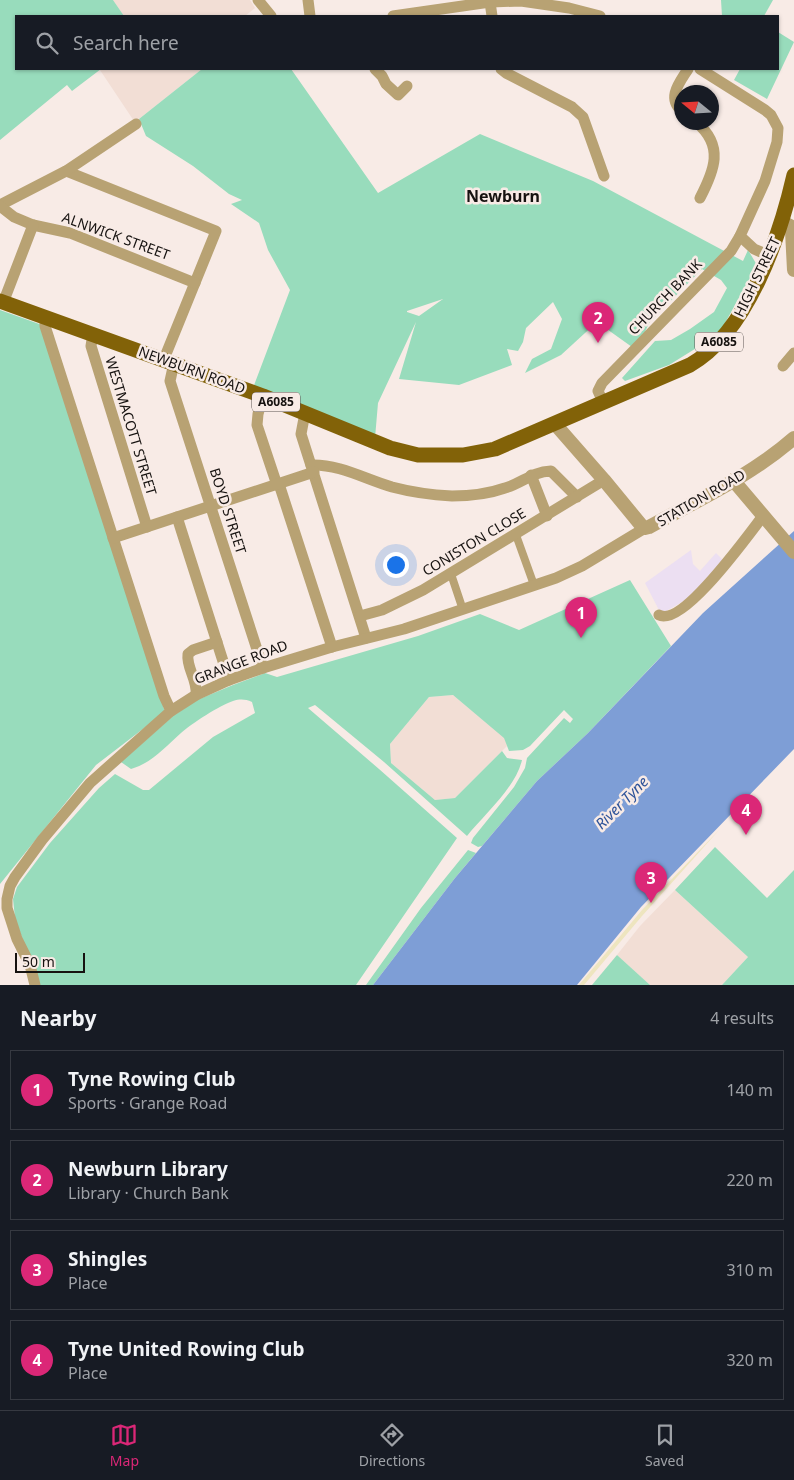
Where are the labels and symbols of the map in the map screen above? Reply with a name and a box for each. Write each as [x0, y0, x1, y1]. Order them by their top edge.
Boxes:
north arrow [674, 85, 719, 130]
district label: Newburn [466, 185, 540, 207]
street label: ALNWICK STREET [60, 207, 173, 264]
street label: HIGH STREET [729, 233, 784, 320]
street label: CHURCH BANK [624, 254, 706, 339]
pin: 2 [582, 302, 614, 343]
road number: A6085 [695, 332, 743, 352]
street label: NEWBURN ROAD [136, 341, 248, 398]
street label: WESTMACOTT STREET [101, 354, 162, 498]
road number: A6085 [252, 392, 300, 412]
street label: BOYD STREET [206, 465, 251, 556]
street label: STATION ROAD [653, 465, 748, 530]
street label: CONISTON CLOSE [418, 503, 529, 580]
your location [383, 552, 409, 578]
pin: 1 [565, 597, 597, 638]
street label: GRANGE ROAD [191, 635, 290, 688]
water label: River Tyne [590, 771, 652, 833]
pin: 4 [730, 794, 762, 835]
pin: 3 [635, 862, 667, 903]
scale bar [15, 950, 85, 973]

